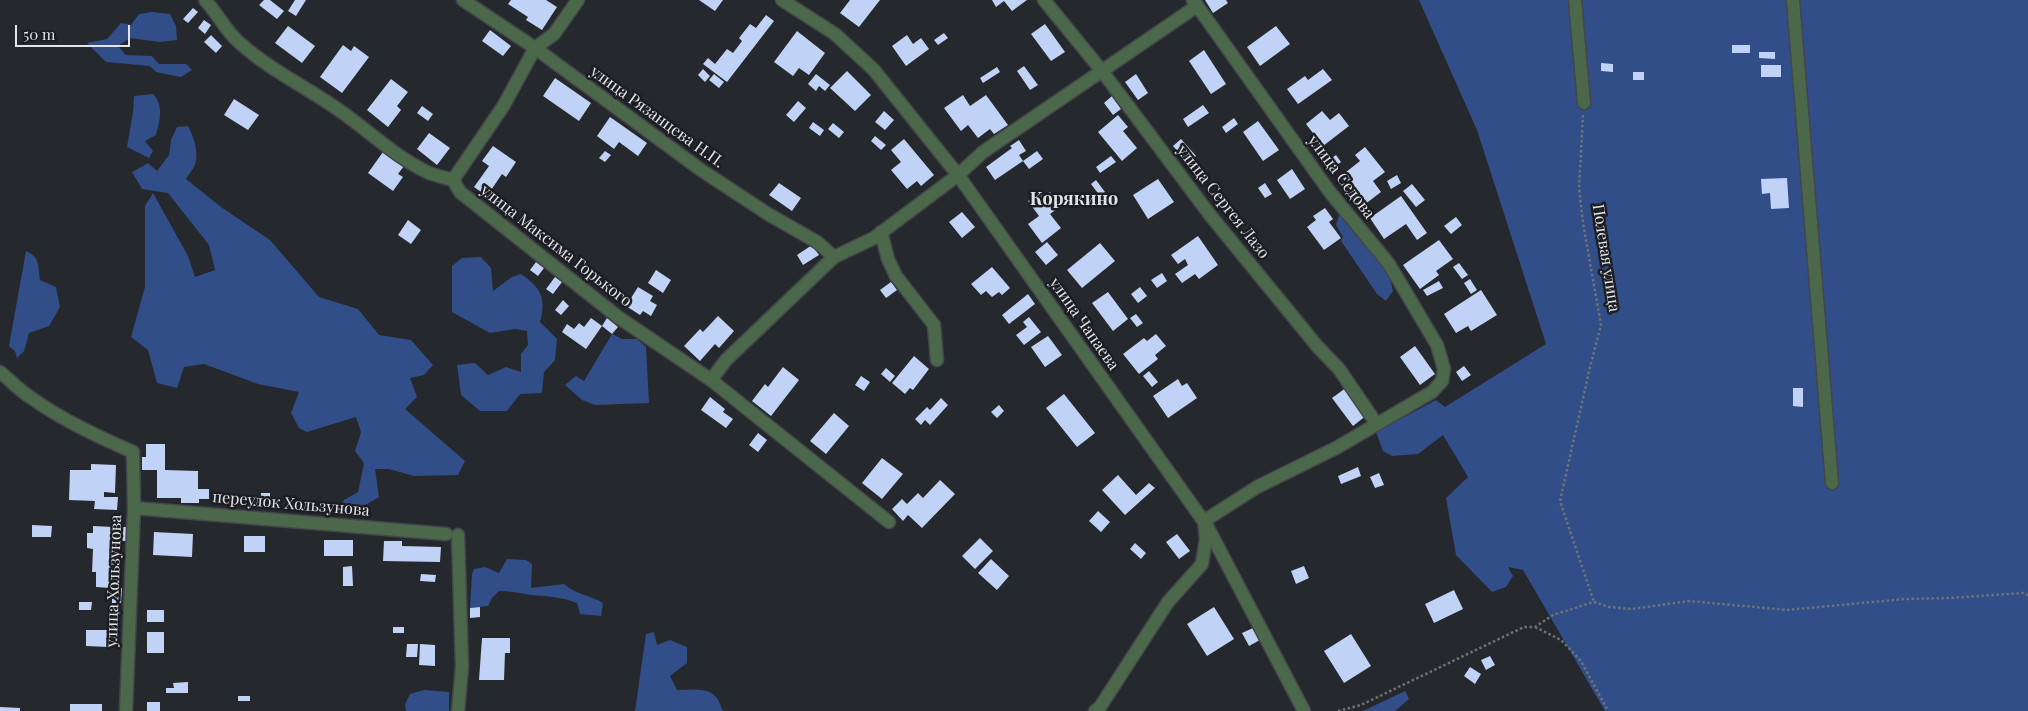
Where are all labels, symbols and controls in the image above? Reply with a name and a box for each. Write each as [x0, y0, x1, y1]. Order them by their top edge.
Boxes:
scale bar [18, 15, 132, 47]
text: 50 m [23, 24, 55, 44]
street label: улица Рязанцева Н.П. [586, 62, 728, 172]
street label: улица Седова [1303, 131, 1379, 223]
street label: улица Сергея Лазо [1173, 141, 1273, 263]
street label: улица Максима Горького [476, 181, 636, 311]
district label: Корякино [1030, 188, 1118, 210]
street label: Полевая улица [1588, 203, 1624, 313]
street label: улица Чапаева [1045, 274, 1123, 374]
street label: переулок Хользунова [212, 488, 370, 520]
street label: улица Хользунова [102, 514, 126, 648]

